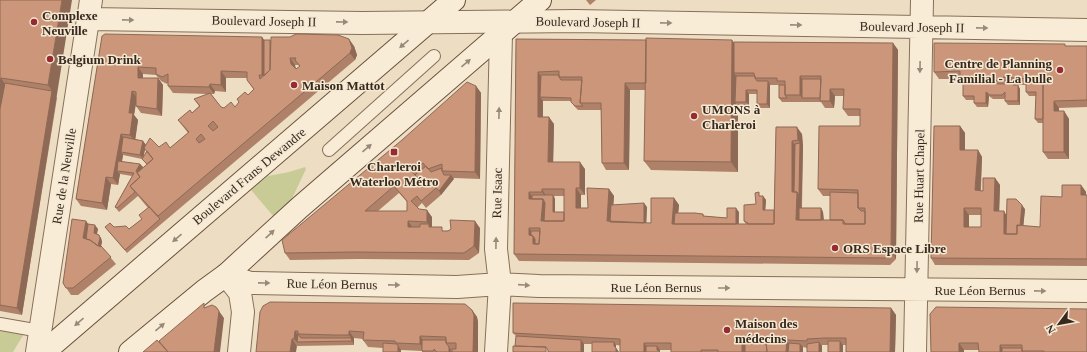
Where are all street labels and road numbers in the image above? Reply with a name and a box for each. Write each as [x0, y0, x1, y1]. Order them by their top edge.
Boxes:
street label: Boulevard Joseph II [212, 13, 316, 29]
street label: Boulevard Joseph II [536, 14, 640, 30]
street label: Boulevard Joseph II [860, 19, 964, 35]
street label: Boulevard Frans Dewandre [189, 124, 309, 228]
street label: Rue de la Neuville [49, 127, 79, 225]
street label: Rue Huart Chapel [911, 129, 927, 223]
street label: Rue Isaac [489, 167, 505, 219]
street label: Rue Léon Bernus [286, 276, 378, 292]
street label: Rue Léon Bernus [611, 280, 701, 295]
street label: Rue Léon Bernus [935, 283, 1025, 298]

